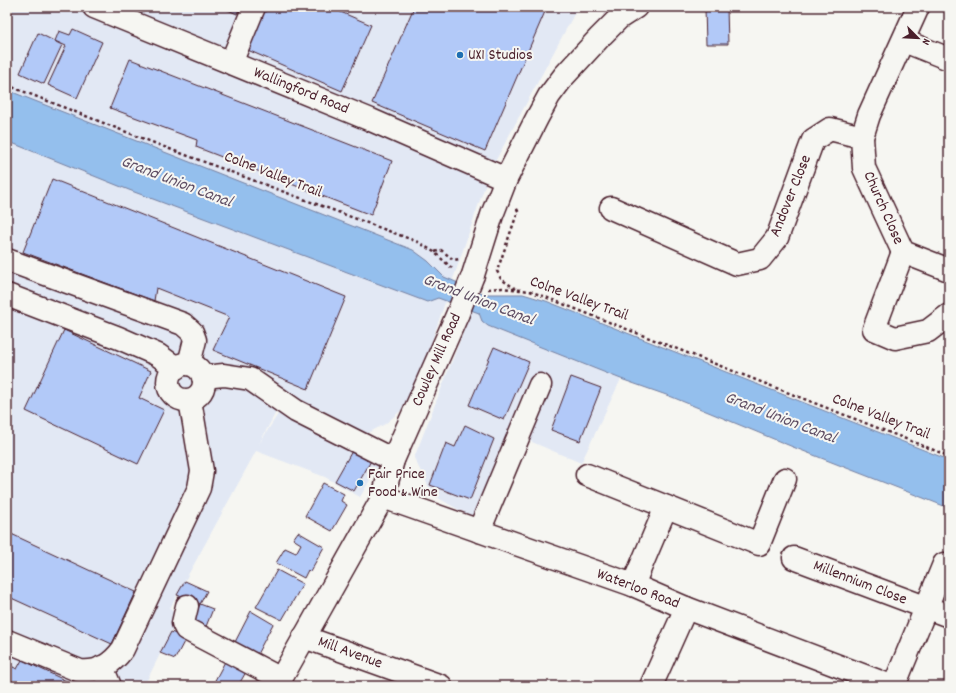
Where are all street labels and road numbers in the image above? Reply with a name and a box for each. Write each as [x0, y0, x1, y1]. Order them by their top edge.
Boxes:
street label: Wallingford Road [250, 61, 352, 121]
street label: Colne Valley Trail [221, 146, 326, 204]
street label: Andover Close [764, 152, 818, 240]
street label: Church Close [857, 168, 909, 248]
street label: Colne Valley Trail [526, 270, 632, 328]
street label: Cowley Mill Road [406, 310, 468, 410]
street label: Colne Valley Trail [829, 388, 934, 446]
street label: Millennium Close [810, 555, 910, 611]
street label: Waterloo Road [593, 563, 683, 615]
street label: Mill Avenue [314, 631, 386, 675]

